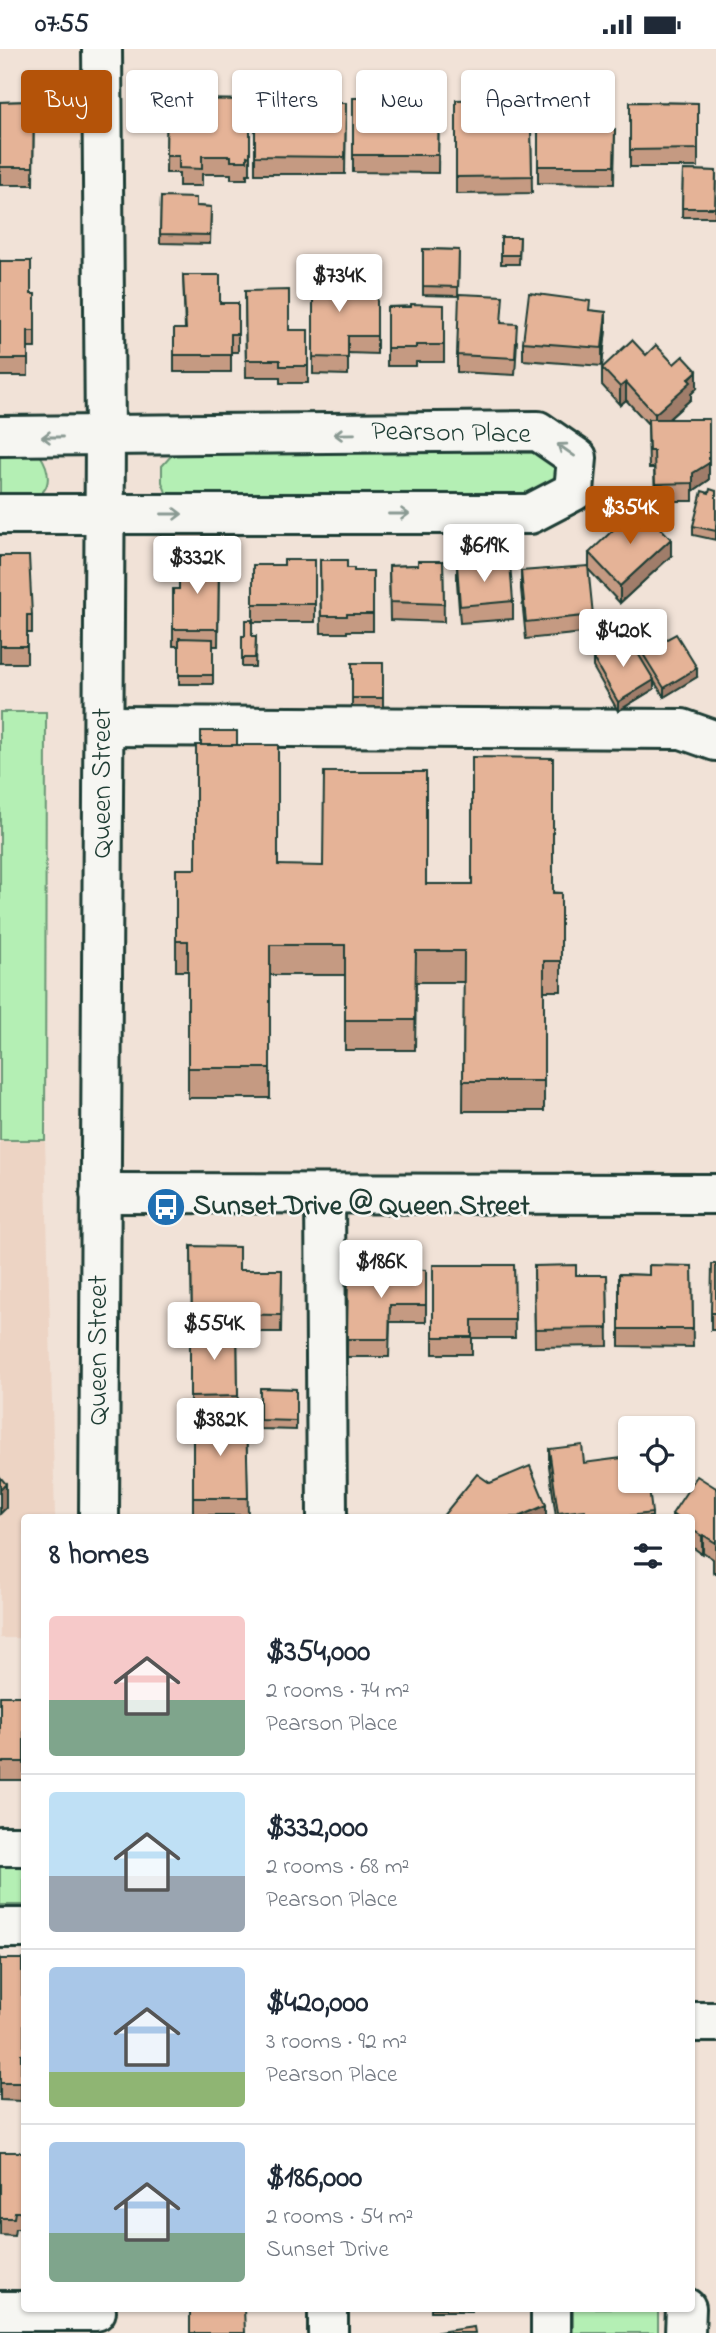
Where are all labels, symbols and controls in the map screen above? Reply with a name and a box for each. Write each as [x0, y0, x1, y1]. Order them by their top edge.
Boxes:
text: 07:55 [35, 6, 89, 44]
chip: Buy [21, 70, 112, 133]
chip: Rent [126, 70, 218, 133]
chip: Filters [232, 70, 342, 133]
chip: New [356, 70, 447, 133]
chip: Apartment [461, 70, 615, 133]
pin: $734K [290, 254, 388, 314]
text: $734K [312, 260, 366, 293]
street label: Pearson Place [371, 412, 532, 456]
one-way arrow [333, 427, 356, 440]
one-way arrow [41, 430, 64, 444]
one-way arrow [557, 443, 576, 457]
pin: $354K [581, 487, 679, 546]
text: $354K [601, 492, 659, 525]
one-way arrow [160, 507, 183, 521]
one-way arrow [387, 507, 410, 521]
pin: $619K [435, 525, 533, 584]
text: $619K [459, 530, 509, 563]
pin: $332K [148, 537, 246, 596]
text: $332K [169, 542, 225, 575]
pin: $420K [574, 609, 672, 669]
text: $420K [595, 615, 651, 648]
street label: Queen Street [83, 708, 124, 858]
bus stop icon: Sunset Drive @ Queen Street [145, 1186, 187, 1228]
place label: Sunset Drive @ Queen Street [193, 1187, 530, 1228]
pin: $186K [332, 1241, 430, 1300]
text: $186K [355, 1246, 407, 1279]
street label: Queen Street [79, 1275, 120, 1425]
pin: $554K [165, 1303, 263, 1362]
text: $554K [184, 1308, 244, 1341]
pin: $382K [171, 1399, 269, 1458]
text: $382K [193, 1404, 247, 1437]
map controls [618, 1416, 695, 1493]
button: locate [618, 1416, 695, 1493]
text: 8 homes [49, 1534, 150, 1578]
icon: filters [629, 1537, 667, 1575]
text: $354,000 [266, 1631, 370, 1675]
icon: home [105, 1644, 189, 1728]
text: 2 rooms · 74 m² [266, 1675, 410, 1708]
text: Pearson Place [266, 1708, 397, 1741]
text: $332,000 [266, 1807, 368, 1851]
icon: home [105, 1820, 189, 1904]
text: 2 rooms · 68 m² [266, 1851, 409, 1884]
text: Pearson Place [266, 1884, 397, 1917]
text: $420,000 [266, 1982, 368, 2026]
icon: home [105, 1995, 189, 2079]
text: 3 rooms · 92 m² [266, 2026, 407, 2059]
text: Pearson Place [266, 2059, 397, 2092]
text: $186,000 [266, 2157, 362, 2201]
icon: home [105, 2170, 189, 2254]
text: 2 rooms · 54 m² [266, 2201, 413, 2234]
text: Sunset Drive [266, 2234, 389, 2267]

